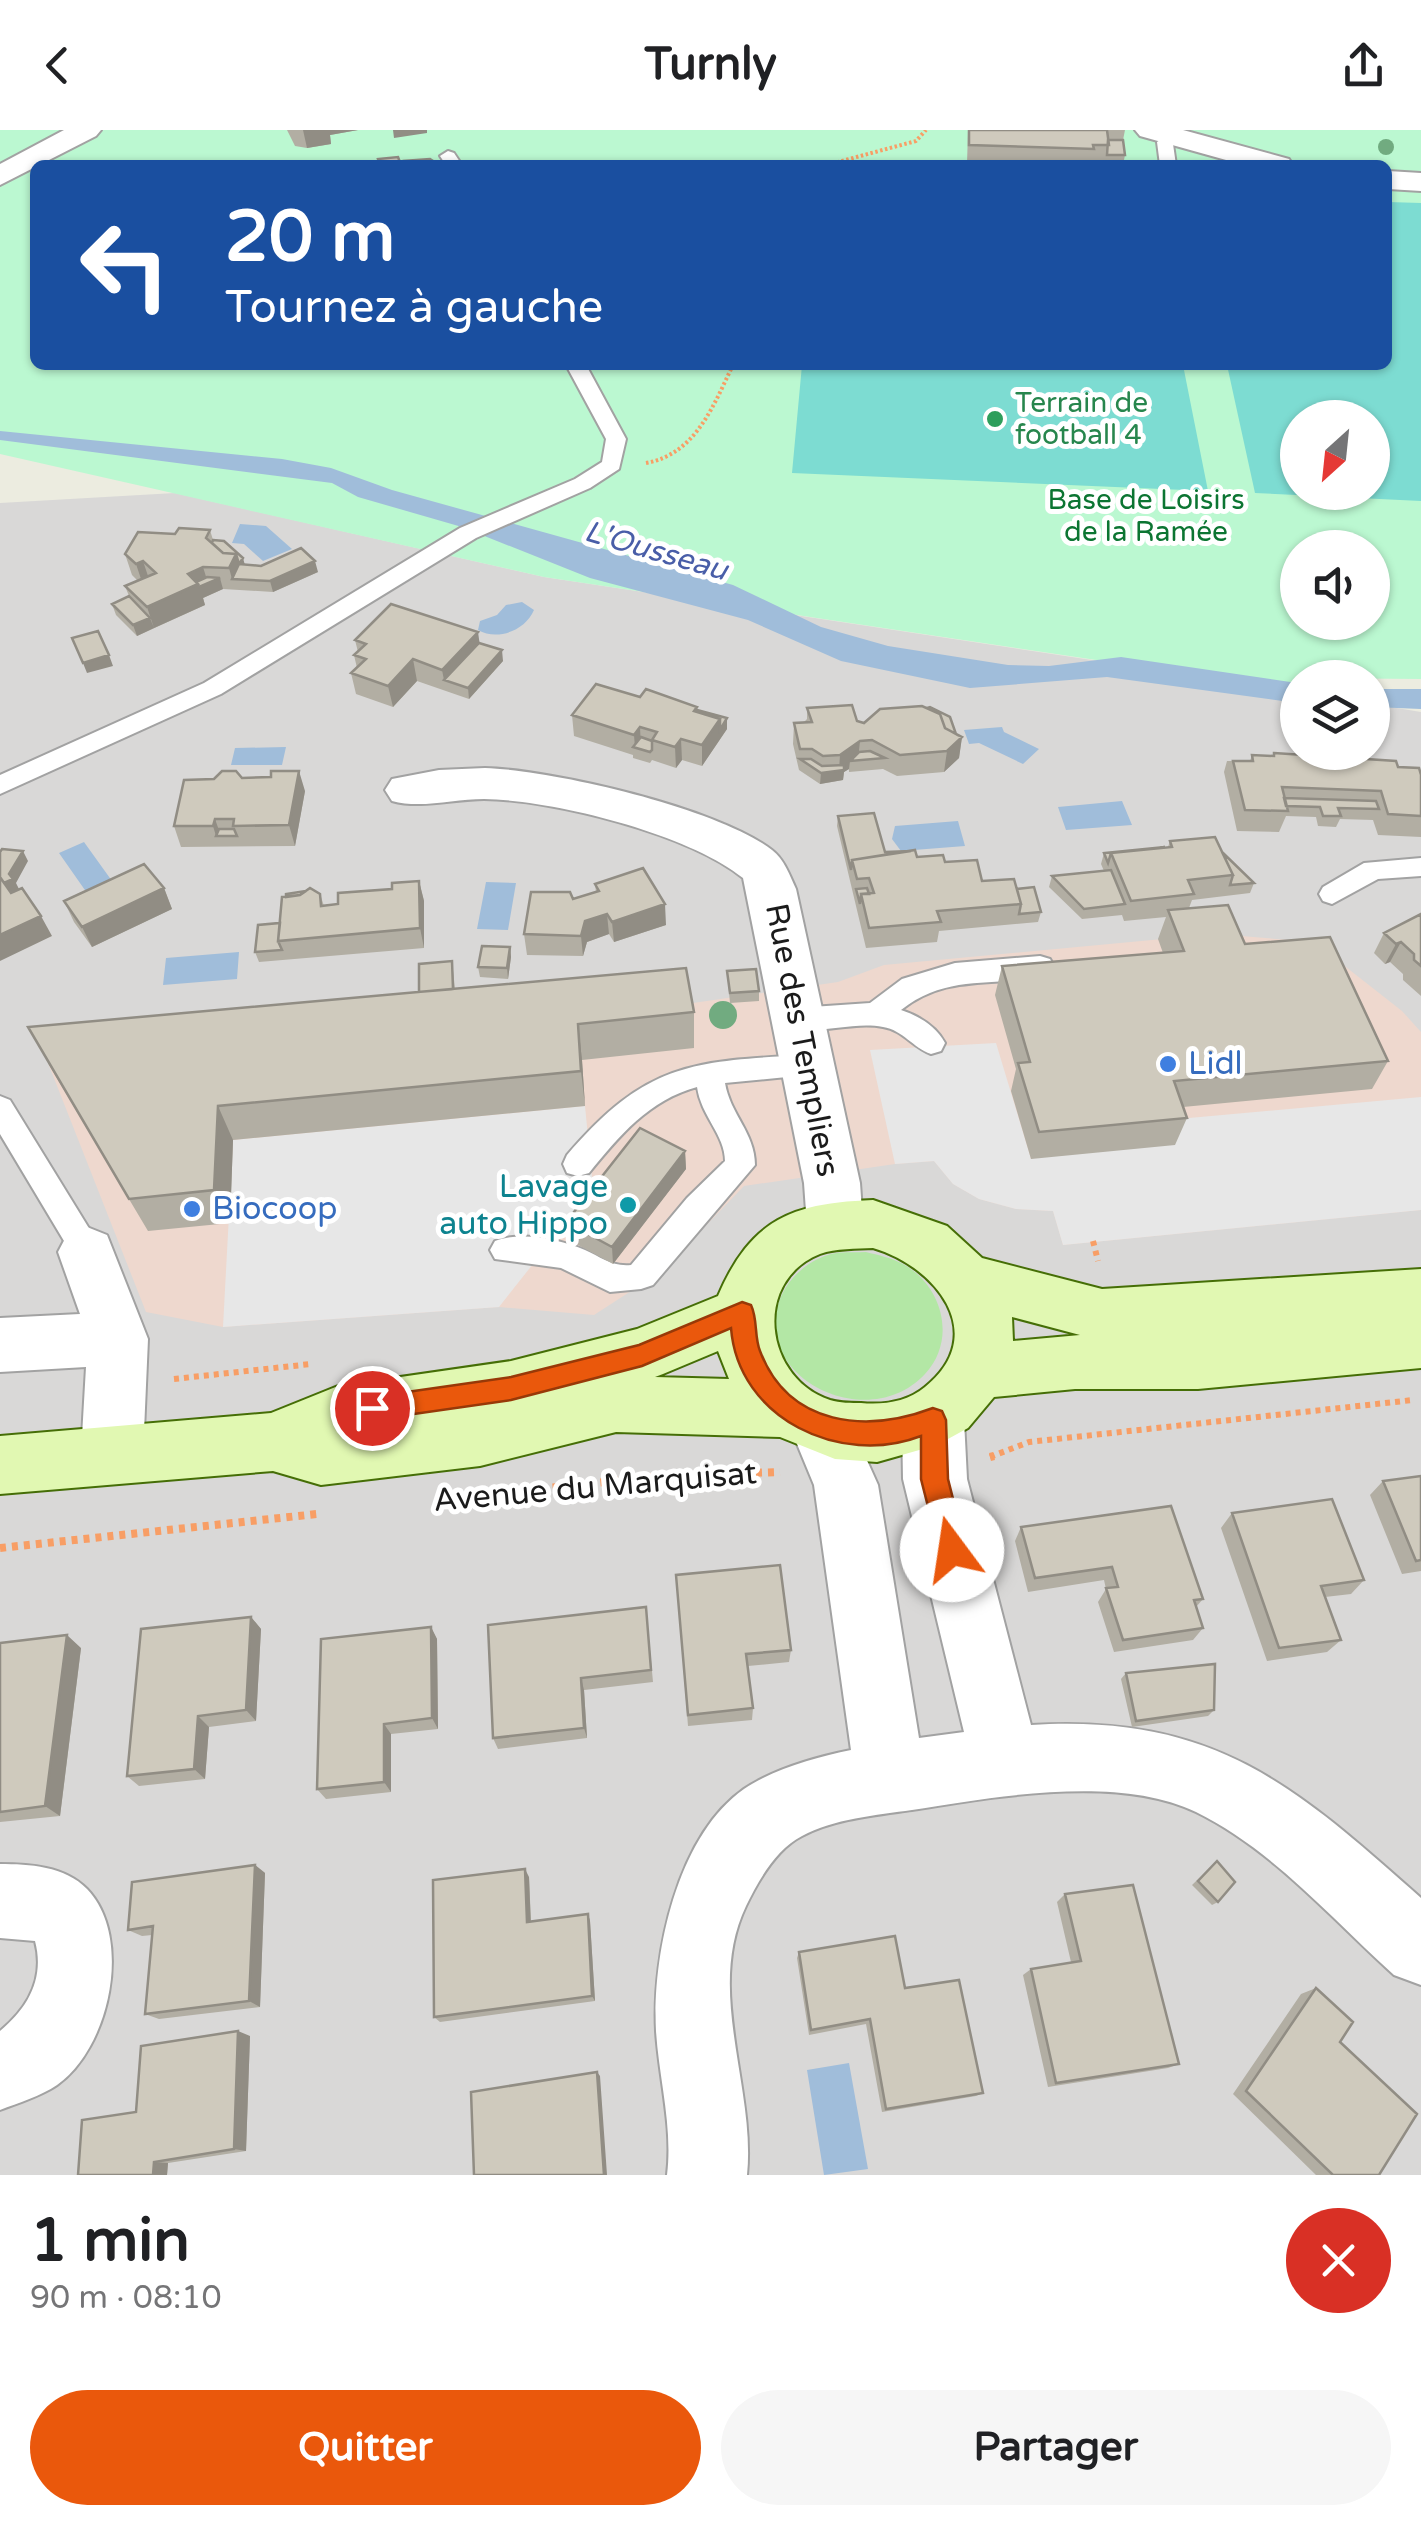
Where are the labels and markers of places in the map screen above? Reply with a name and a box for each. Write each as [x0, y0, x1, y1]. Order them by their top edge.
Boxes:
place label: Terrain de football 4 [1015, 386, 1148, 452]
marker: Terrain de football 4 [984, 408, 1006, 430]
place label: Lidl [1188, 1045, 1243, 1083]
marker: Lidl [1157, 1053, 1179, 1075]
place label: Lavage auto Hippo [439, 1168, 608, 1243]
place label: Biocoop [212, 1190, 337, 1228]
marker: Lavage auto Hippo [617, 1194, 639, 1216]
marker: Biocoop [181, 1198, 203, 1220]
pin [330, 1366, 415, 1451]

